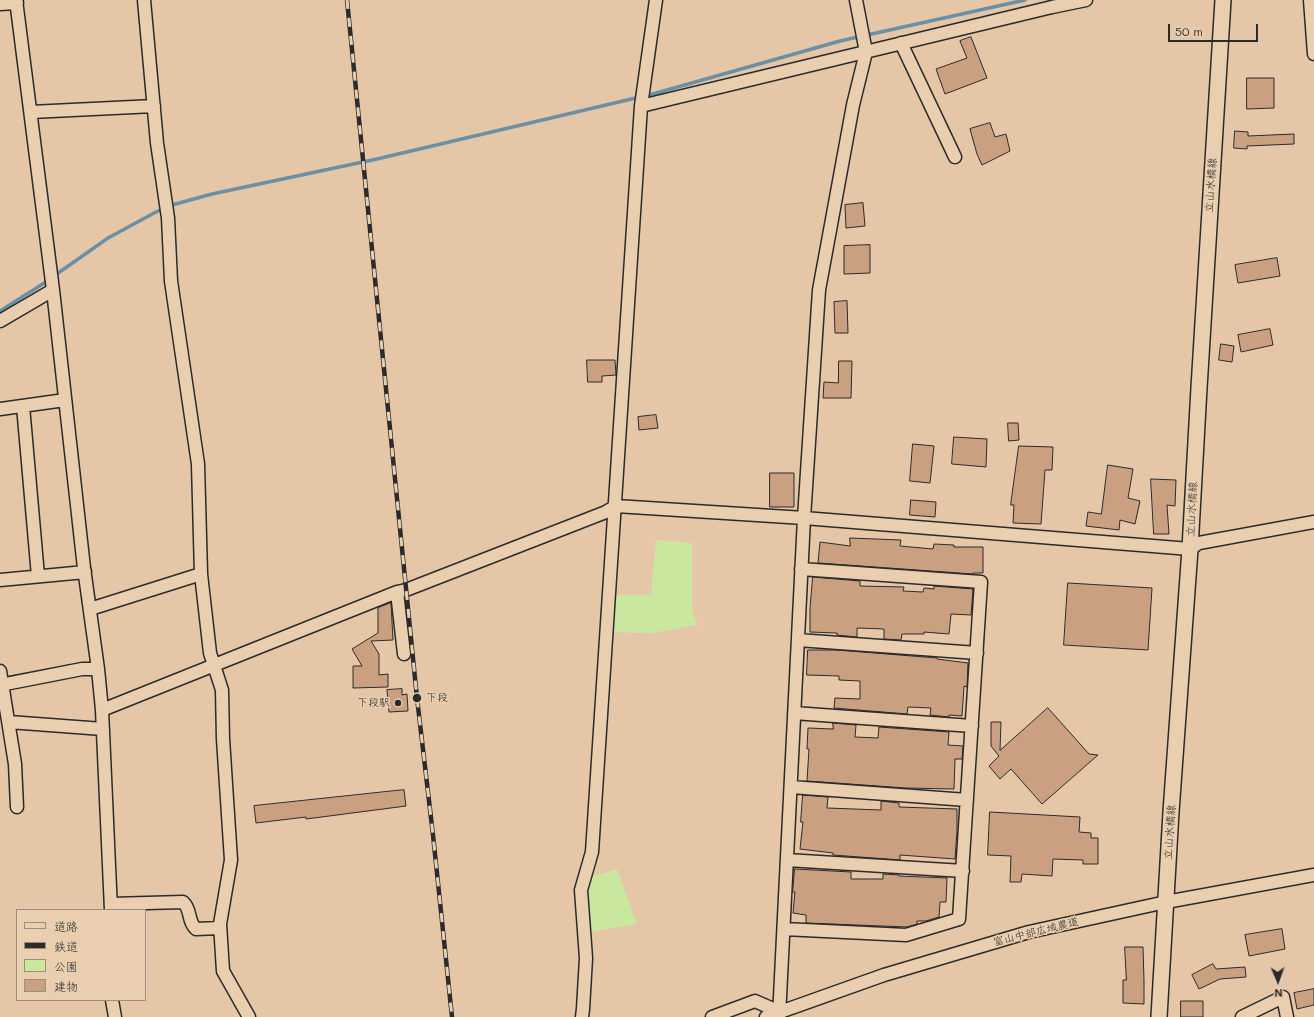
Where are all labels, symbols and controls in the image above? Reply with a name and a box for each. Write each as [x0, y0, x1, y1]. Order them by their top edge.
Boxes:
scale bar [1170, 16, 1260, 42]
text: 50 m [1175, 23, 1203, 39]
street label: 立山水橋線 [1202, 157, 1220, 213]
street label: 立山水橋線 [1184, 481, 1200, 537]
place label: 下段 [426, 691, 448, 705]
marker: 下段 [411, 692, 423, 704]
place label: 下段駅 [357, 696, 390, 710]
marker: 下段駅 [393, 698, 403, 708]
street label: 立山水橋線 [1161, 804, 1179, 860]
legend [16, 909, 146, 1001]
street label: 富山中部広域農道 [992, 915, 1080, 949]
text: 道路 [54, 918, 78, 934]
text: 鉄道 [54, 938, 78, 954]
text: 公園 [54, 958, 78, 974]
north arrow [1258, 961, 1298, 1001]
text: 建物 [54, 978, 78, 994]
text: N [1274, 986, 1283, 1001]

